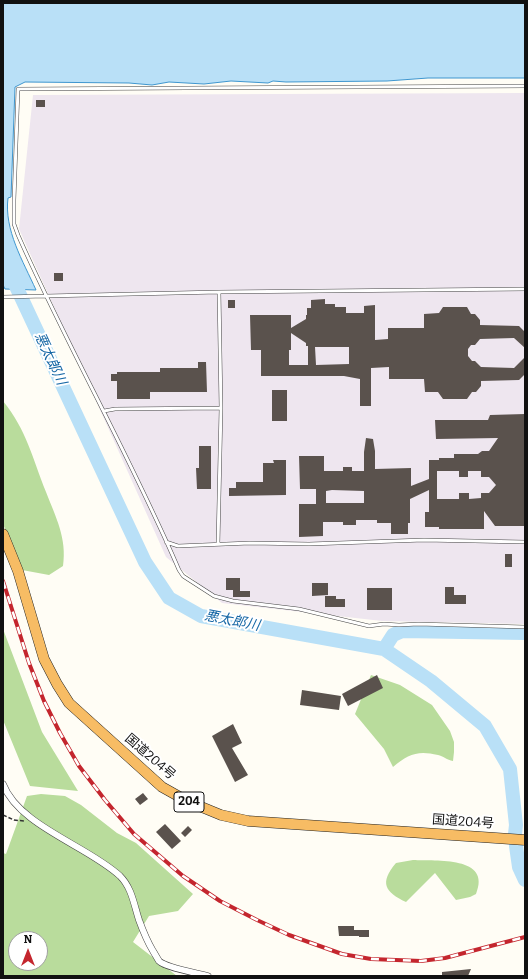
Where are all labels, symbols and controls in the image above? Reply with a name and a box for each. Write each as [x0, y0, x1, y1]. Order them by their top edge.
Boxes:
water label: 悪太郎川 [31, 330, 69, 388]
water label: 悪太郎川 [203, 607, 261, 635]
street label: 国道204号 [121, 731, 179, 783]
road number: 204 [174, 792, 204, 812]
street label: 国道204号 [432, 812, 494, 832]
north arrow [8, 931, 48, 971]
text: N [24, 933, 32, 946]

